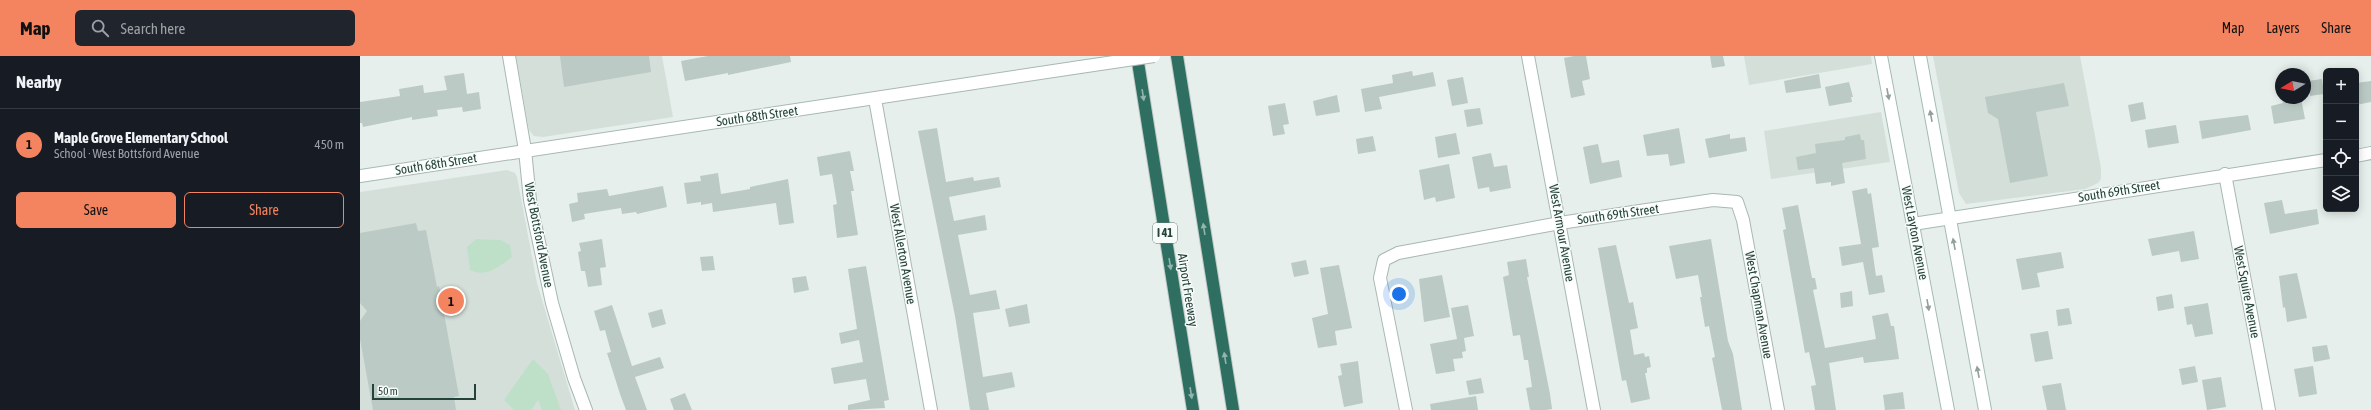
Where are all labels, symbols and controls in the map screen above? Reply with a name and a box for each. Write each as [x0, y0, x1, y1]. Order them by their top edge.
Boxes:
search box [75, 10, 355, 46]
text: Map [20, 17, 51, 39]
icon: search [89, 17, 111, 39]
text: Search here [121, 20, 185, 37]
text: Map [2222, 20, 2244, 36]
text: Layers [2266, 20, 2299, 36]
text: Share [2321, 20, 2351, 36]
north arrow [2275, 68, 2311, 104]
map controls [2323, 68, 2359, 212]
button: + [2323, 68, 2359, 104]
text: Nearby [16, 72, 62, 92]
one-way arrow [1140, 88, 1146, 101]
one-way arrow [1885, 88, 1891, 100]
street label: South 68th Street [715, 103, 799, 129]
button: − [2323, 104, 2359, 140]
one-way arrow [1927, 110, 1933, 122]
text: Maple Grove Elementary School [54, 129, 228, 146]
text: 1 [26, 137, 32, 152]
text: 450 m [315, 137, 344, 152]
button: locate [2323, 140, 2359, 176]
text: School · West Bottsford Avenue [54, 146, 199, 161]
street label: South 68th Street [394, 150, 478, 178]
button: layers [2323, 176, 2359, 212]
street label: South 69th Street [2077, 177, 2161, 205]
street label: West Bottsford Avenue [521, 181, 557, 289]
street label: West Armour Avenue [1546, 183, 1578, 283]
street label: West Layton Avenue [1899, 185, 1931, 281]
button: Save [16, 192, 176, 228]
button: Share [184, 192, 344, 228]
street label: South 69th Street [1576, 201, 1660, 227]
street label: West Allerton Avenue [887, 203, 919, 305]
road number: I 41 [1153, 223, 1177, 243]
one-way arrow [1201, 223, 1207, 235]
one-way arrow [1951, 238, 1957, 250]
street label: West Squire Avenue [2231, 245, 2263, 339]
street label: West Chapman Avenue [1742, 250, 1776, 360]
street label: Airport Freeway [1175, 252, 1201, 328]
one-way arrow [1167, 258, 1173, 270]
your location [1389, 284, 1409, 304]
pin: 1 [438, 286, 464, 316]
one-way arrow [1925, 298, 1931, 311]
one-way arrow [1222, 352, 1228, 364]
one-way arrow [1975, 366, 1981, 378]
scale bar [372, 382, 476, 401]
text: 50 m [378, 385, 398, 397]
one-way arrow [1188, 387, 1194, 399]

